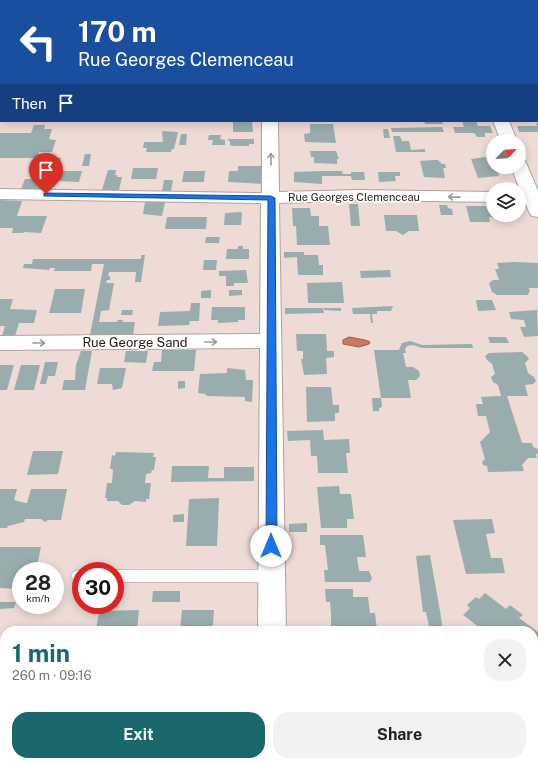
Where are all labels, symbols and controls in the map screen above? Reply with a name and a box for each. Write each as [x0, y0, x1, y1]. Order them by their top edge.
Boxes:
text: 170 m [78, 15, 157, 48]
icon: left [12, 16, 64, 68]
text: Rue Georges Clemenceau [78, 49, 294, 70]
icon: arrive [55, 92, 77, 114]
text: Then [12, 95, 47, 112]
north arrow [486, 134, 526, 174]
map controls [486, 134, 526, 222]
pin [29, 153, 63, 194]
one-way arrow [267, 153, 275, 166]
icon: arrive [35, 159, 57, 181]
button: layers [486, 182, 526, 222]
street label: Rue Georges Clemenceau [288, 191, 420, 203]
one-way arrow [448, 193, 461, 201]
street label: Rue George Sand [82, 335, 188, 350]
one-way arrow [204, 338, 217, 346]
one-way arrow [32, 339, 45, 347]
position arrow [250, 525, 292, 567]
speed limit sign: 30 [72, 562, 124, 614]
text: 28 [25, 571, 51, 595]
text: km/h [26, 592, 50, 604]
text: 1 min [12, 639, 70, 667]
button: close [484, 639, 526, 681]
text: 260 m · 09:16 [12, 668, 92, 683]
button: Exit [12, 712, 265, 758]
button: Share [273, 712, 526, 758]

